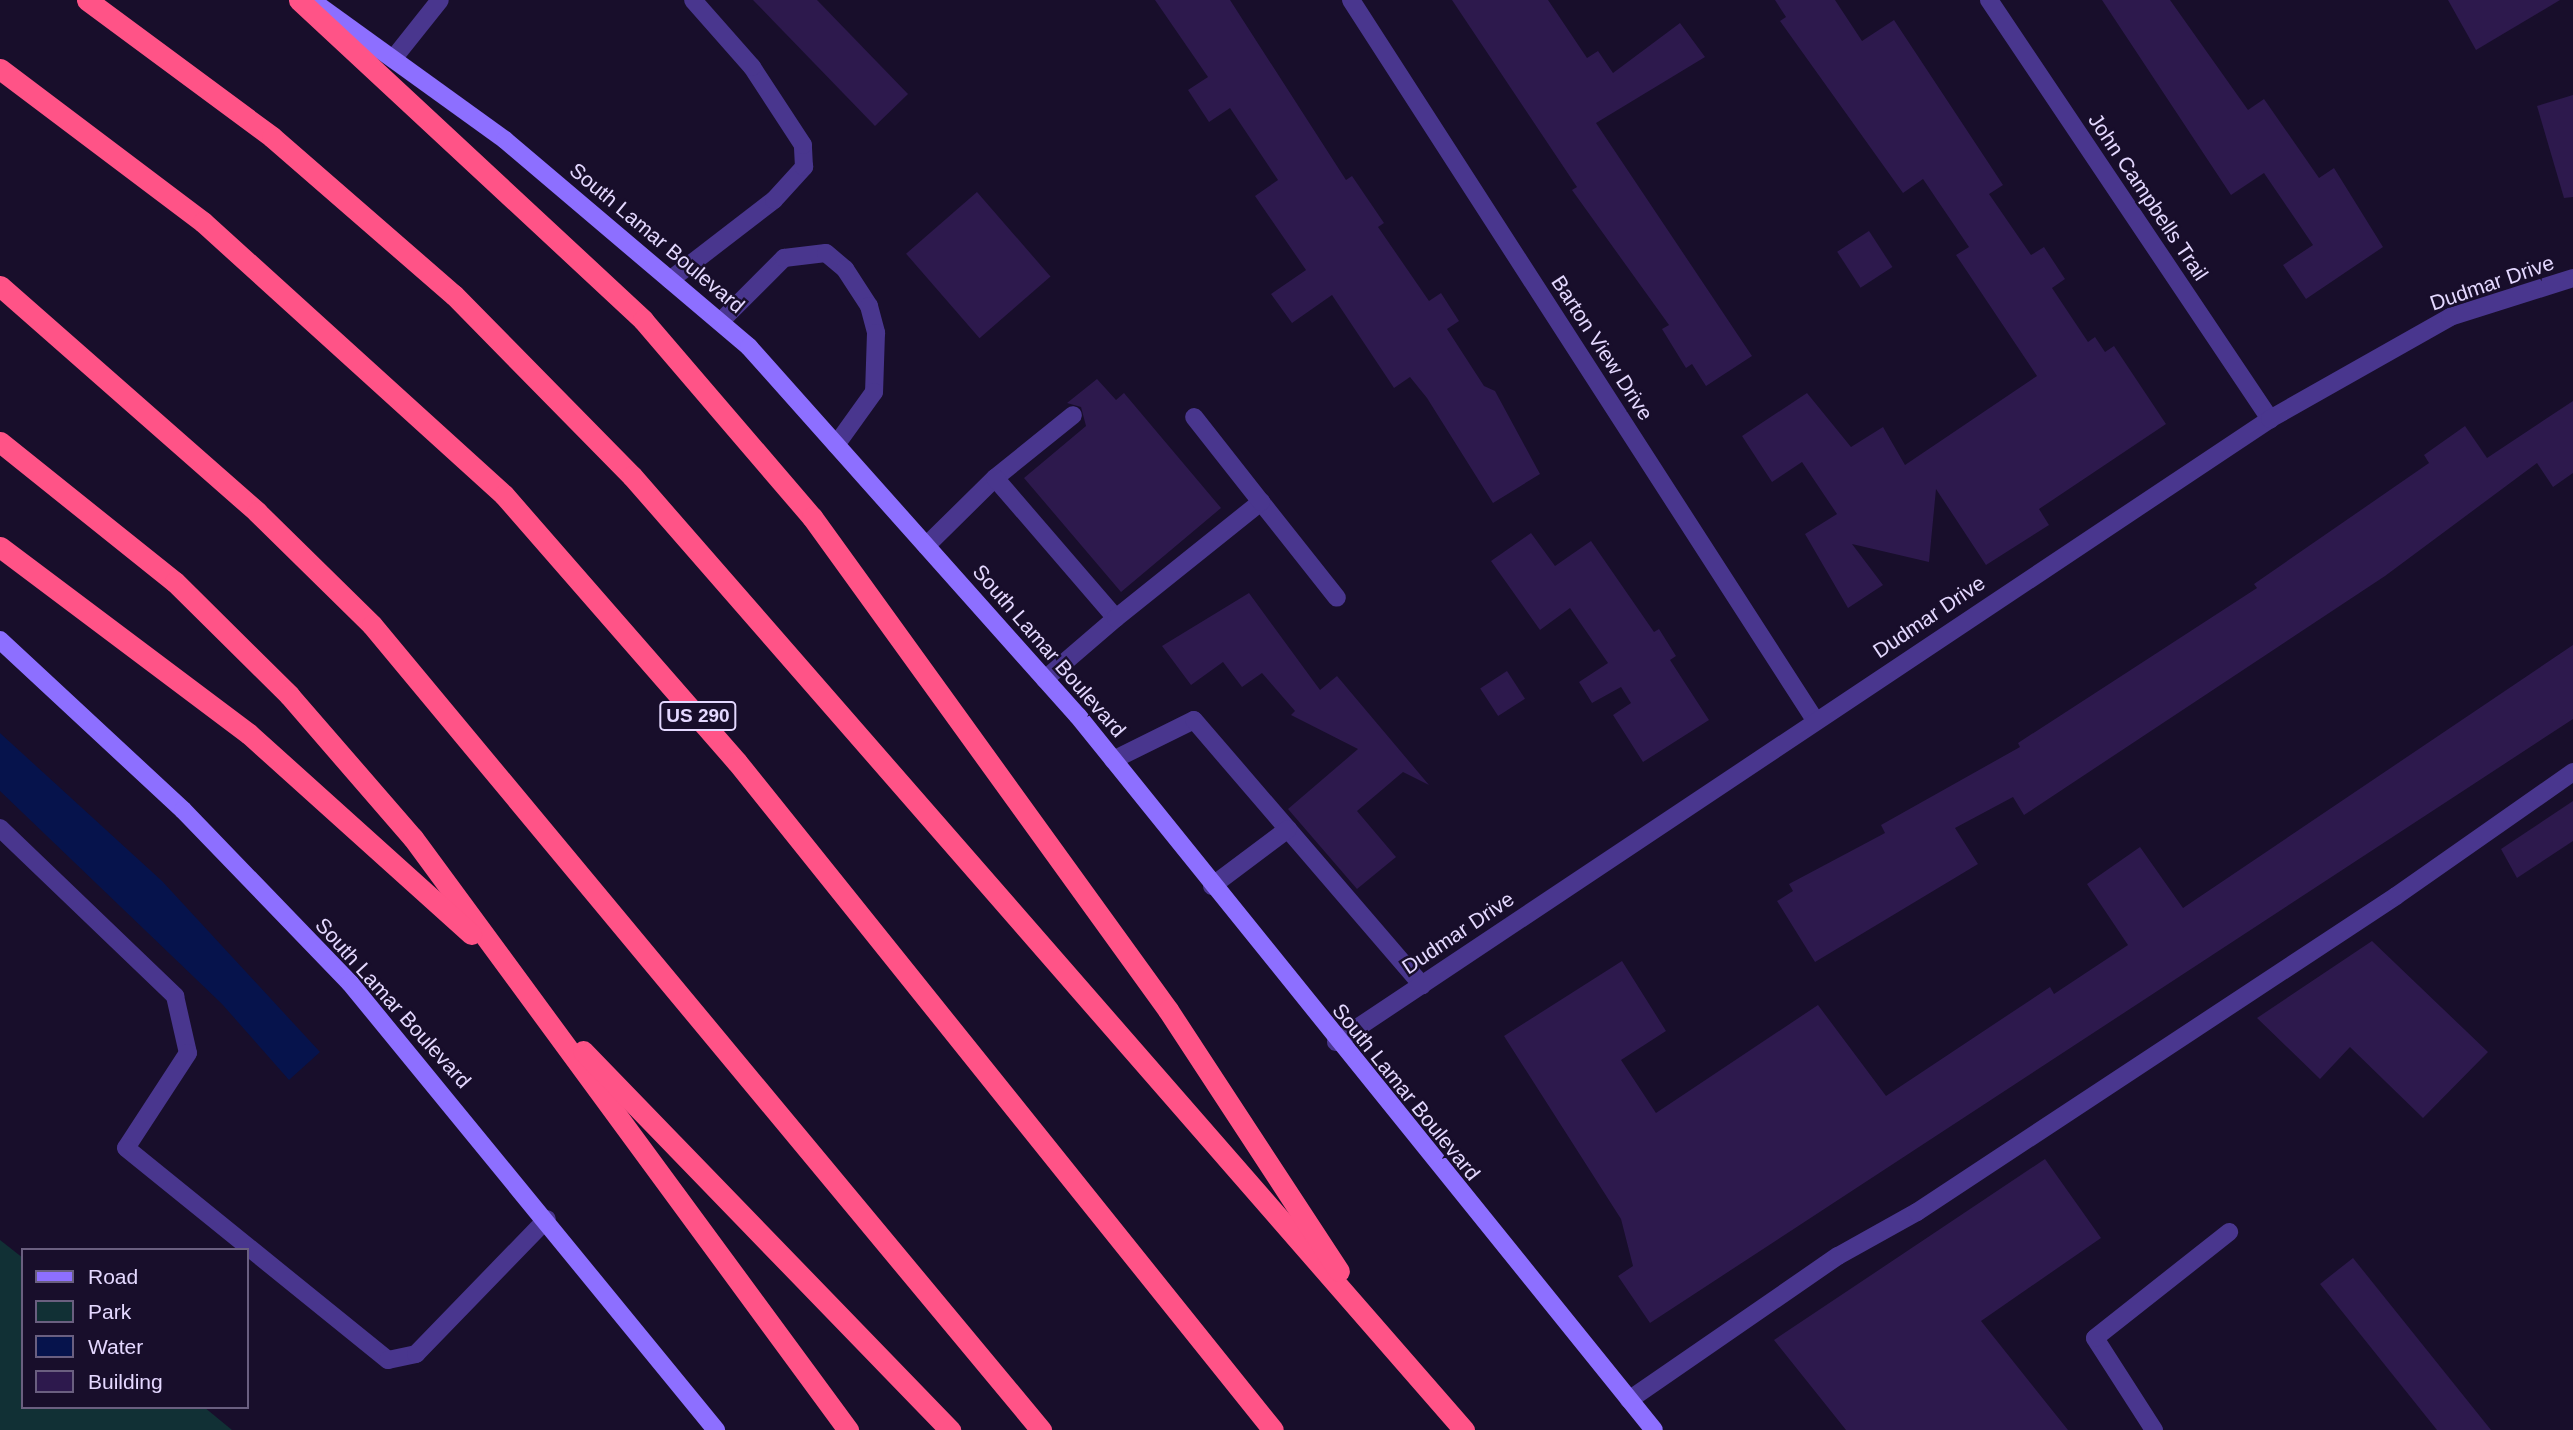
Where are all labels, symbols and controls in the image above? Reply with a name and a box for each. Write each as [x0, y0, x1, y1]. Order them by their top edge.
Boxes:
street label: John Campbells Trail [2083, 109, 2213, 285]
street label: South Lamar Boulevard [564, 157, 750, 319]
street label: Dudmar Drive [2427, 250, 2557, 316]
street label: Barton View Drive [1546, 271, 1658, 425]
street label: South Lamar Boulevard [967, 559, 1131, 743]
street label: Dudmar Drive [1868, 570, 1990, 664]
road number: US 290 [658, 701, 738, 732]
street label: Dudmar Drive [1397, 886, 1519, 980]
street label: South Lamar Boulevard [310, 913, 476, 1093]
street label: South Lamar Boulevard [1327, 998, 1485, 1186]
legend [21, 1248, 248, 1409]
text: Road [88, 1265, 138, 1288]
text: Park [88, 1300, 131, 1323]
text: Water [88, 1335, 143, 1358]
text: Building [88, 1370, 163, 1393]

